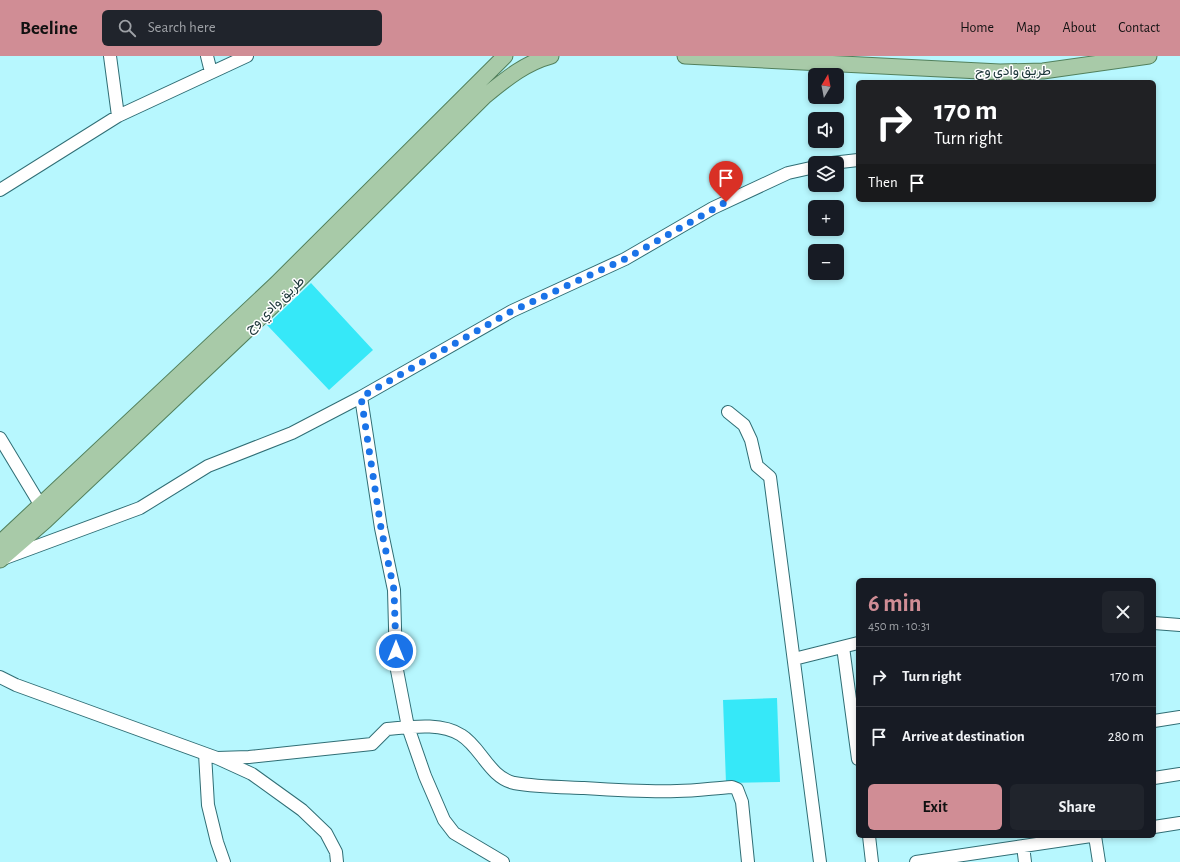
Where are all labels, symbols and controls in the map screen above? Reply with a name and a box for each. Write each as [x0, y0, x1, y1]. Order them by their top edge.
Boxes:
search box [102, 10, 382, 46]
icon: search [116, 17, 138, 39]
text: Beeline [20, 19, 78, 38]
text: Search here [148, 20, 216, 35]
text: Home [960, 21, 994, 35]
text: Map [1016, 21, 1040, 35]
text: About [1062, 21, 1096, 35]
text: Contact [1118, 21, 1160, 35]
street label: طريق وادي وج [975, 64, 1051, 82]
north arrow [808, 68, 844, 104]
map controls [808, 68, 844, 280]
icon: right [868, 96, 920, 148]
text: 170 m [934, 97, 998, 125]
button: sound [808, 112, 844, 148]
text: Turn right [934, 130, 1003, 148]
button: layers [808, 156, 844, 192]
pin [709, 161, 743, 202]
icon: arrive [715, 167, 737, 189]
icon: arrive [906, 172, 928, 194]
text: Then [868, 175, 898, 190]
button: + [808, 200, 844, 236]
button: − [808, 244, 844, 280]
street label: طريق وادي وج [242, 274, 310, 339]
button: close [1102, 591, 1144, 633]
text: 6 min [868, 592, 922, 616]
text: 450 m · 10:31 [868, 620, 931, 633]
position arrow [375, 630, 417, 672]
icon: right [868, 666, 890, 688]
text: Turn right [902, 669, 961, 684]
text: 170 m [1110, 669, 1144, 684]
icon: arrive [868, 726, 890, 748]
text: Arrive at destination [902, 729, 1025, 744]
text: 280 m [1108, 729, 1144, 744]
button: Exit [868, 784, 1002, 830]
button: Share [1010, 784, 1144, 830]

